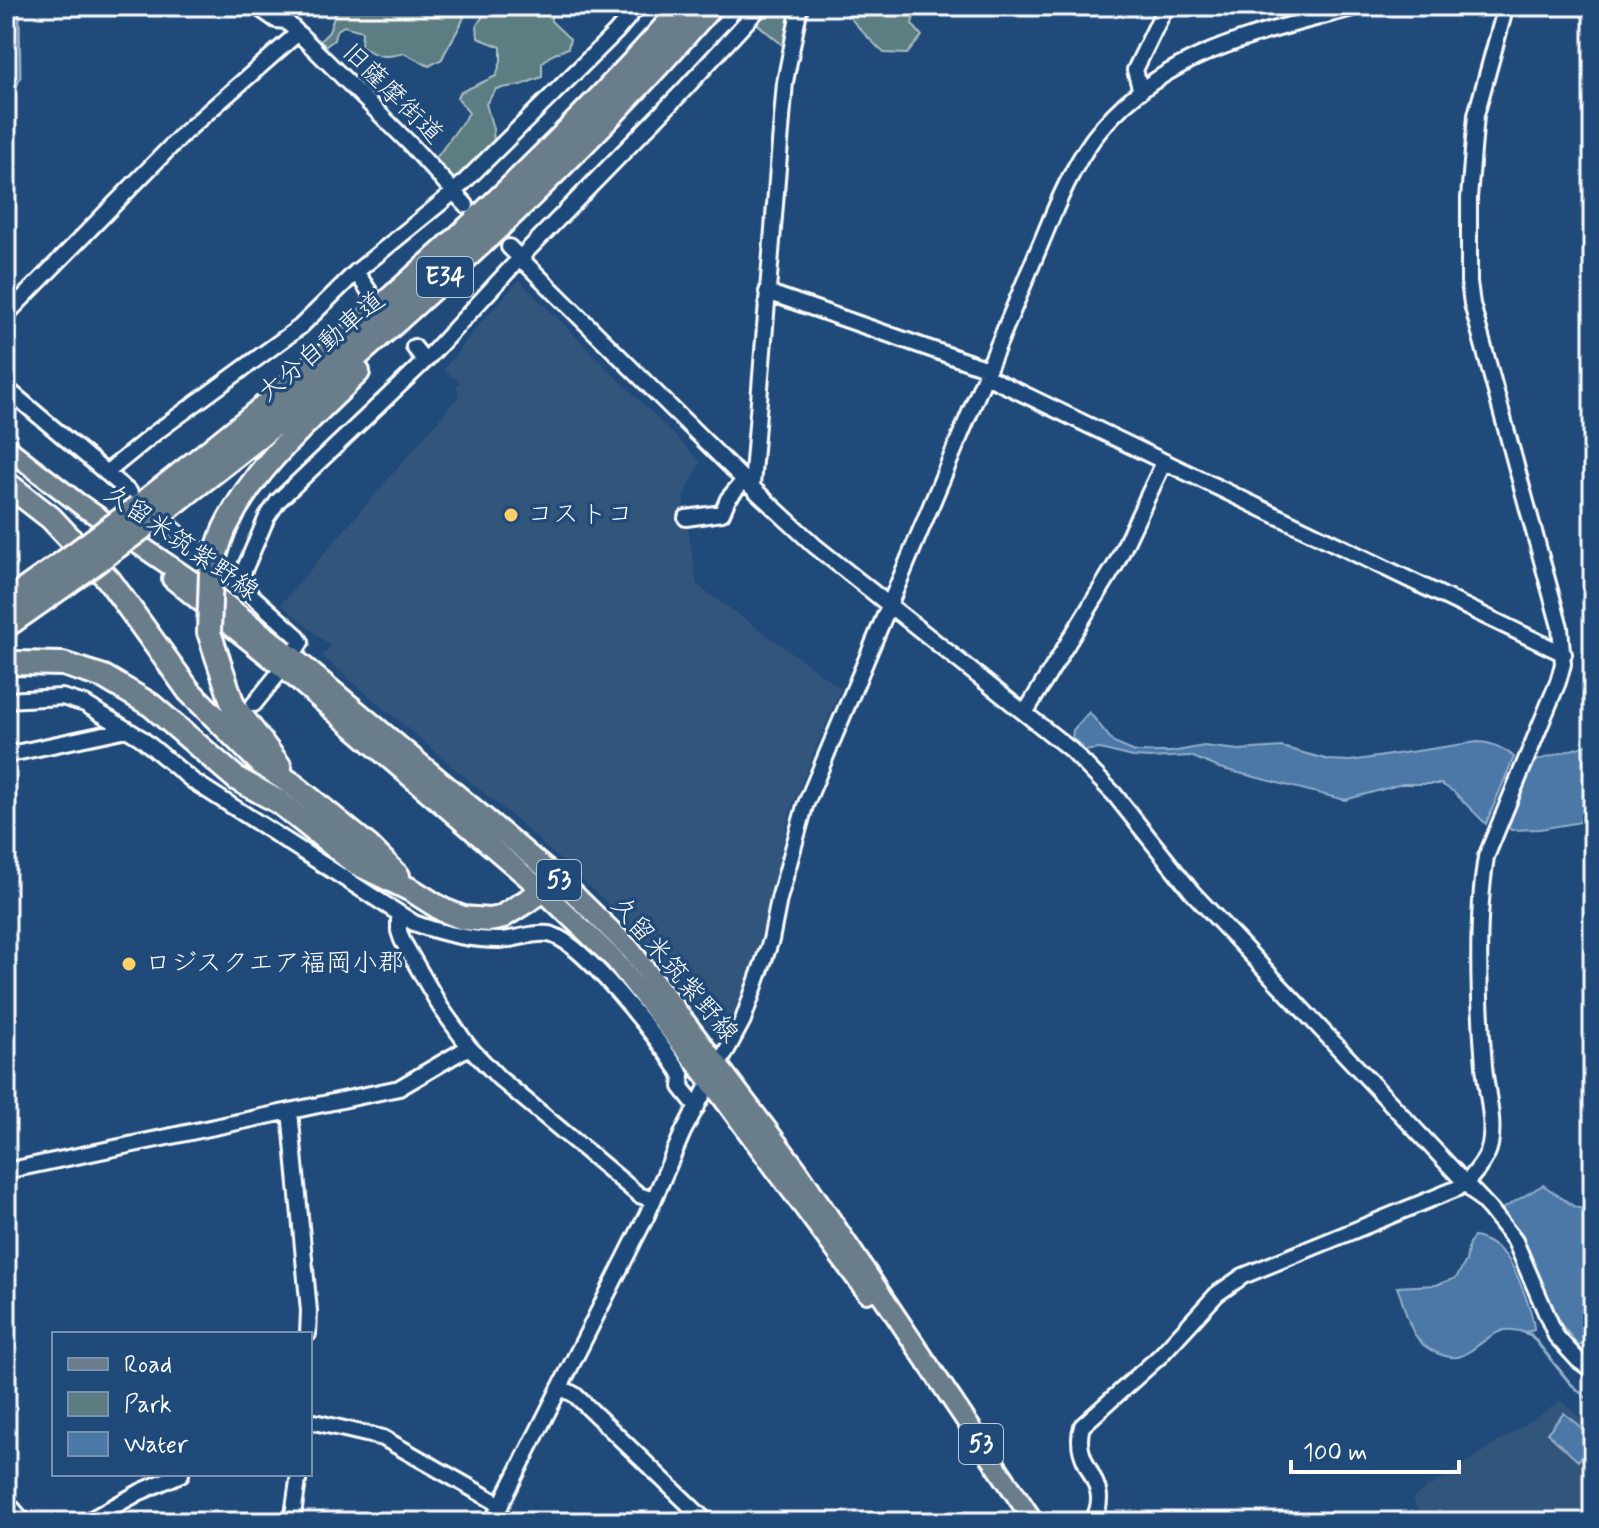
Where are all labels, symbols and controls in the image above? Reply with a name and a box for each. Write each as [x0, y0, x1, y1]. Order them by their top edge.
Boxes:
street label: 旧薩摩街道 [334, 36, 450, 152]
road number: E34 [417, 257, 473, 297]
street label: 大分自動車道 [251, 284, 393, 410]
street label: 久留米筑紫野線 [97, 477, 265, 609]
place label: コストコ [527, 498, 633, 532]
marker: コストコ [502, 506, 520, 524]
road number: 53 [537, 860, 581, 900]
street label: 久留米筑紫野線 [602, 889, 746, 1051]
place label: ロジスクエア福岡小郡 [145, 947, 404, 981]
marker: ロジスクエア福岡小郡 [120, 955, 138, 973]
legend [52, 1332, 312, 1476]
text: Road [124, 1350, 172, 1381]
text: Park [124, 1390, 172, 1421]
road number: 53 [959, 1424, 1003, 1464]
scale bar [1291, 1424, 1459, 1474]
text: Water [124, 1430, 189, 1461]
text: 100 m [1303, 1438, 1367, 1469]

